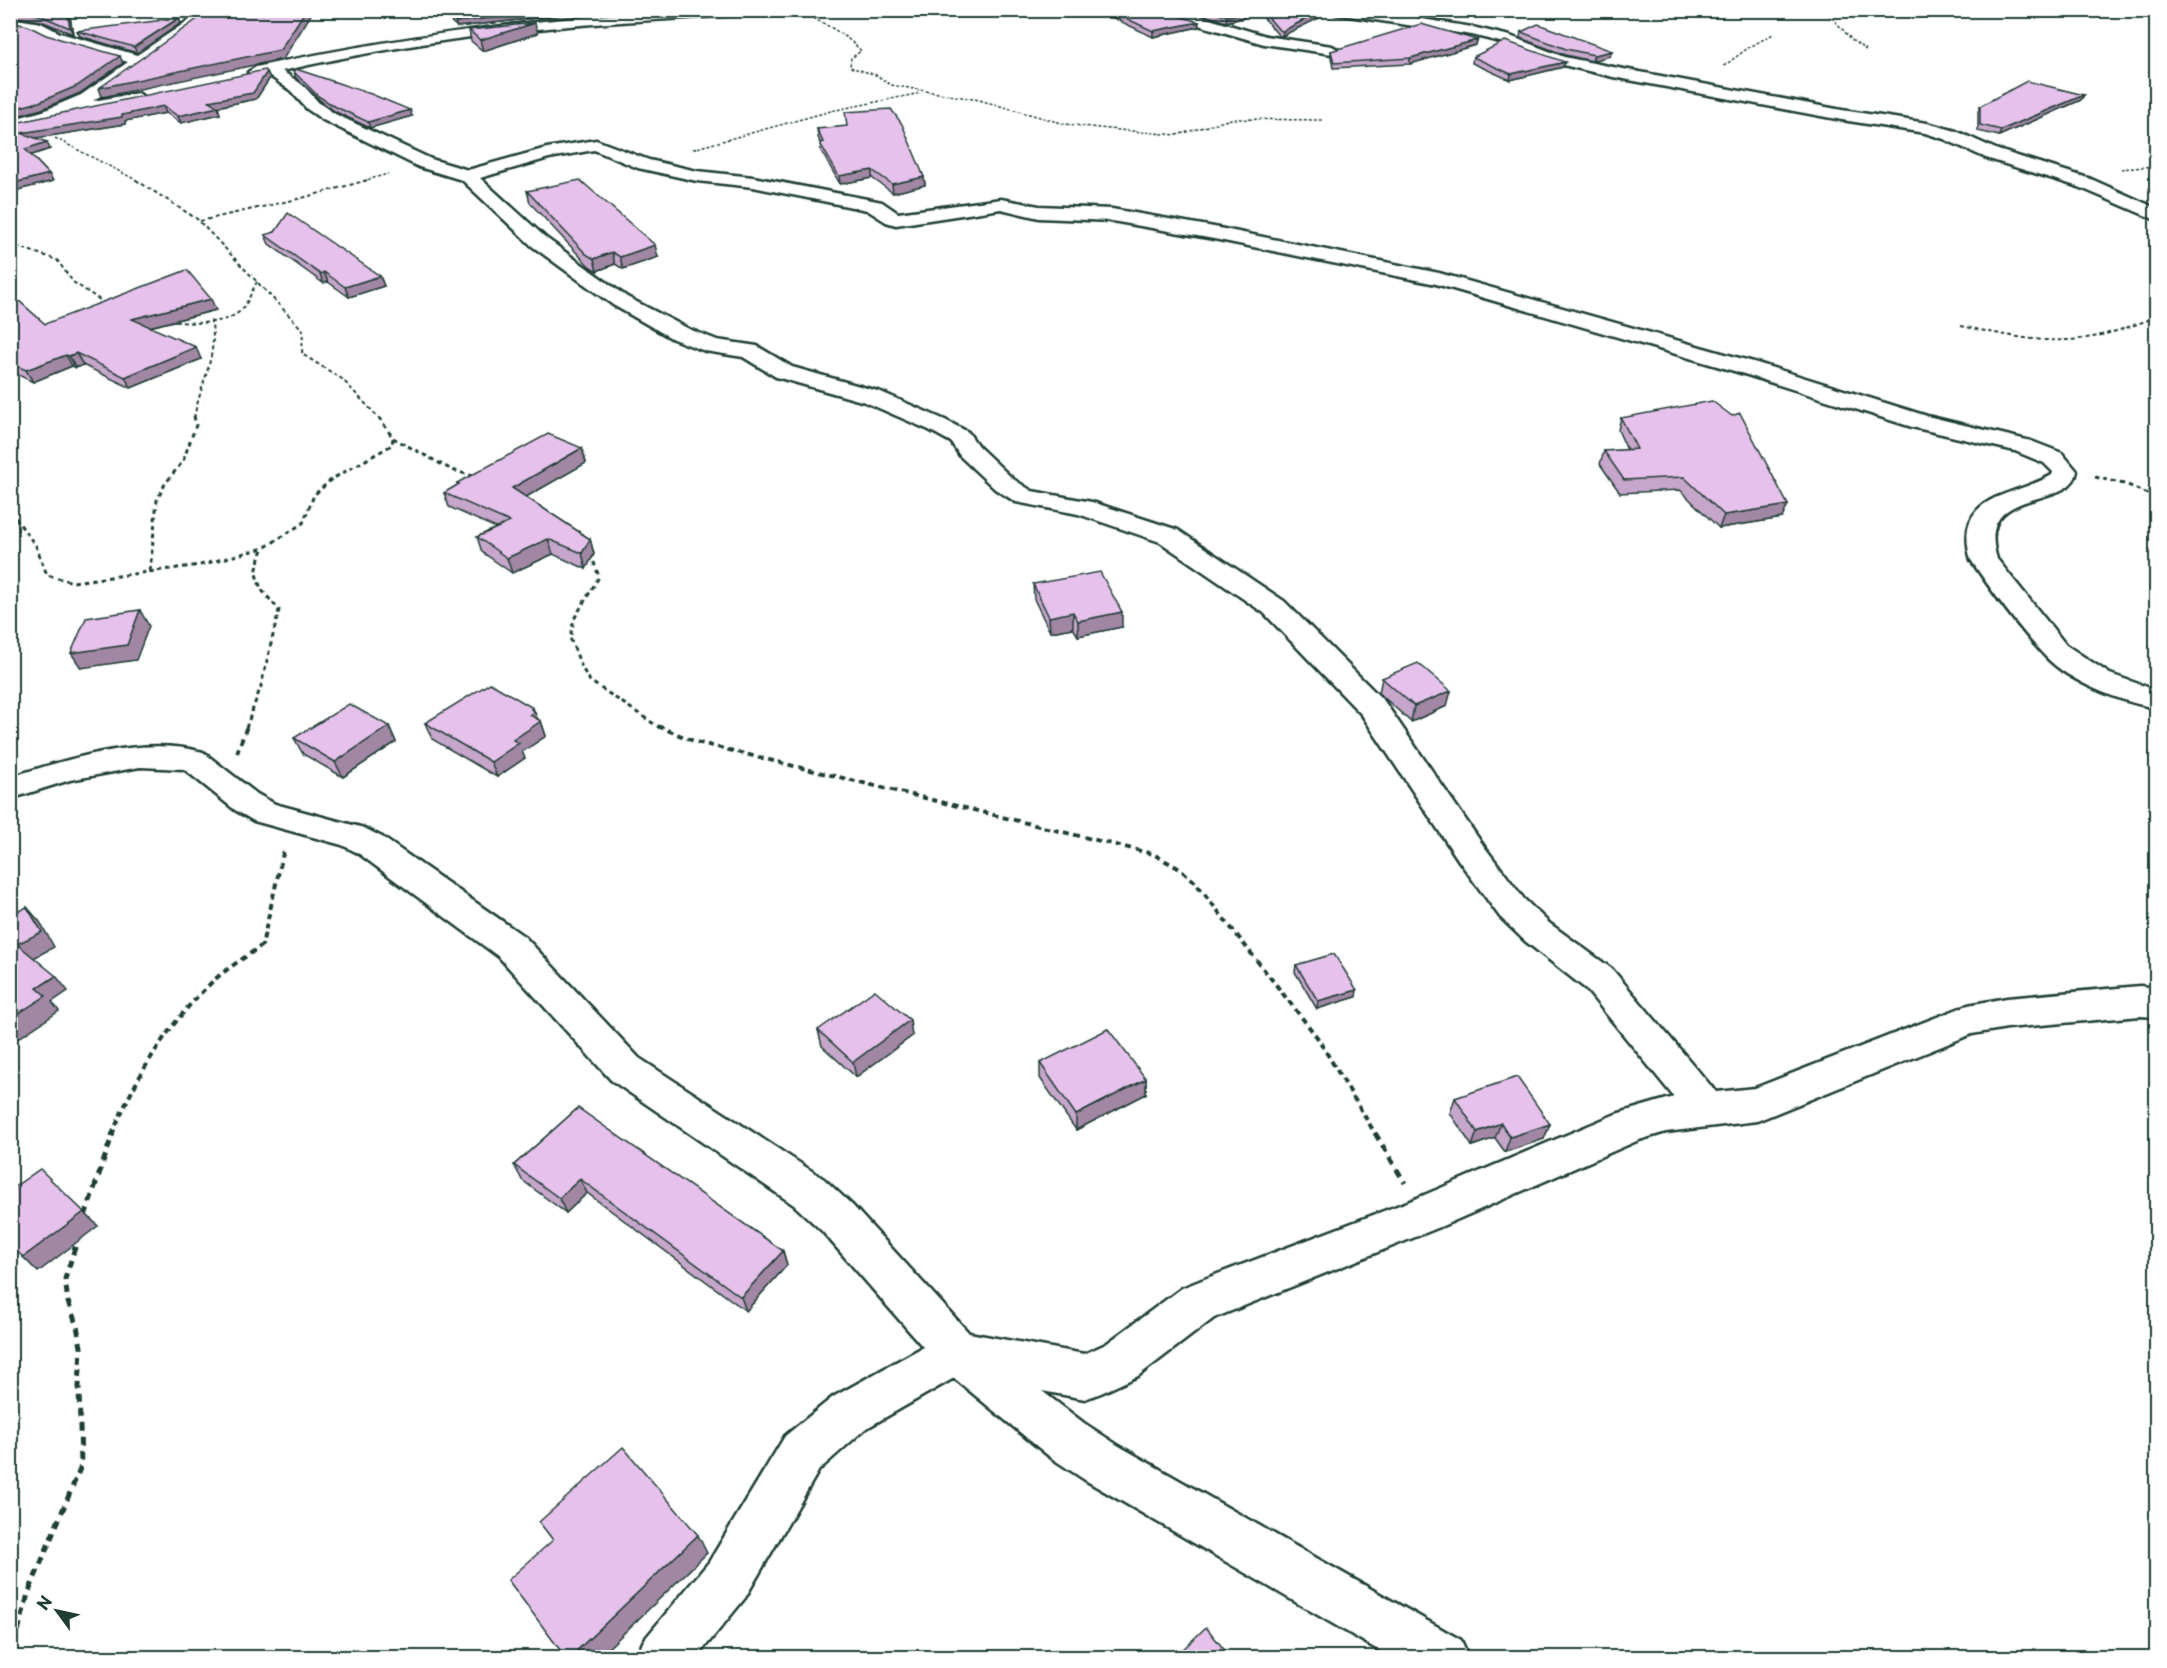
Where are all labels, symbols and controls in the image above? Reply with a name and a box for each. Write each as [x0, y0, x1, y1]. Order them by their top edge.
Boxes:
north arrow [27, 1581, 87, 1641]
text: N [30, 1590, 57, 1614]

